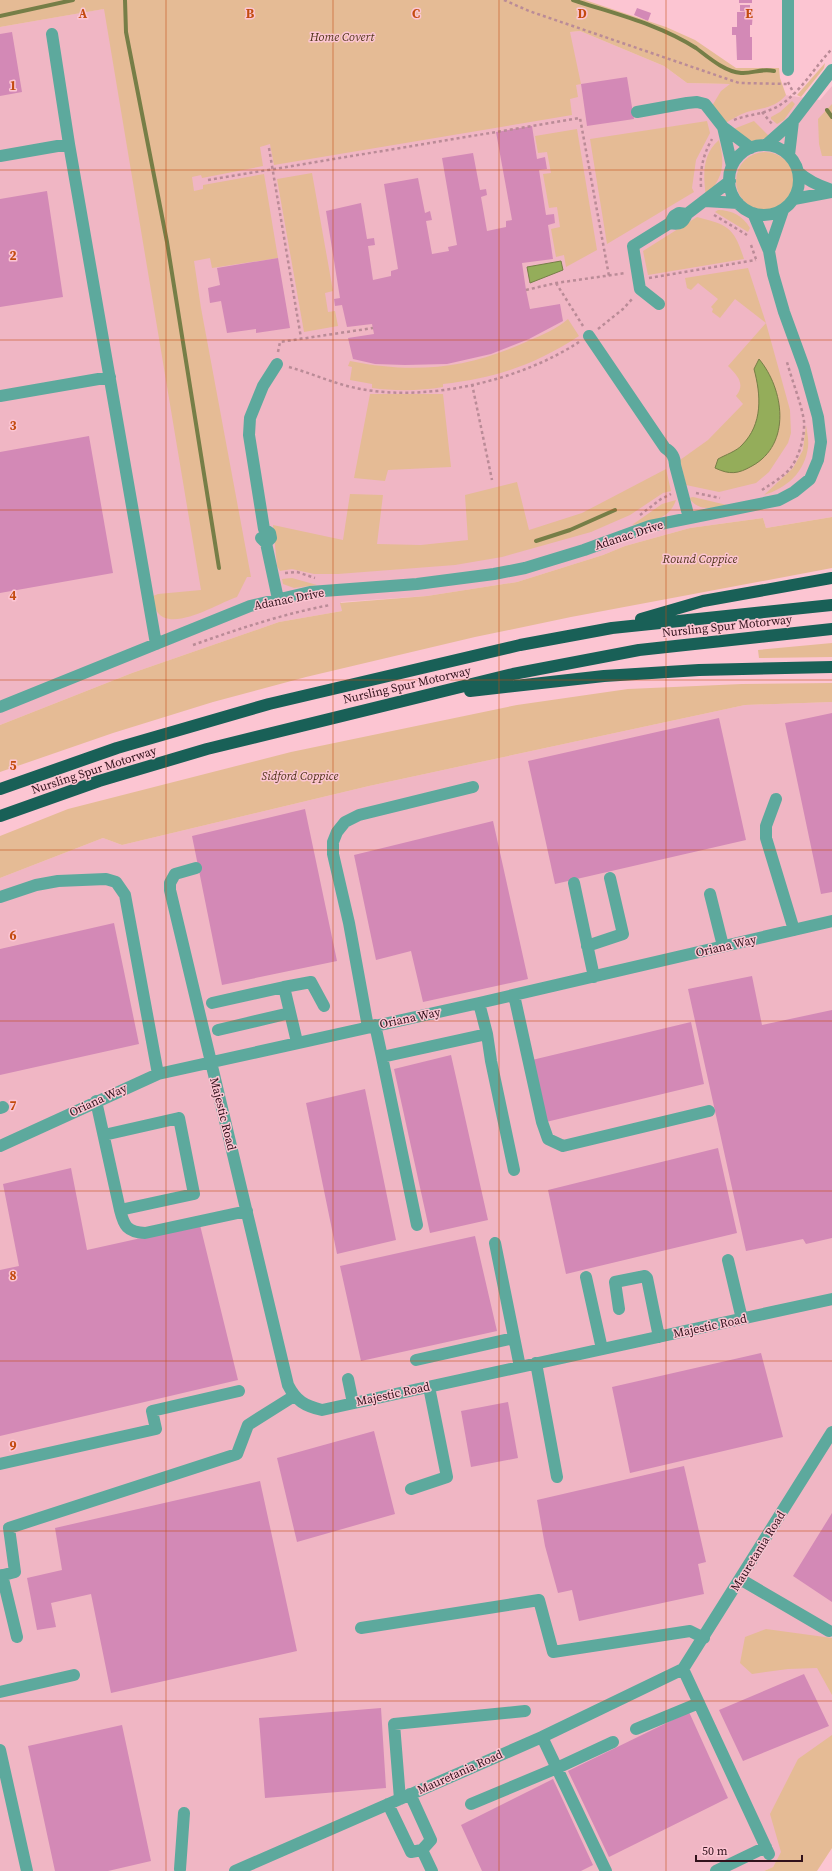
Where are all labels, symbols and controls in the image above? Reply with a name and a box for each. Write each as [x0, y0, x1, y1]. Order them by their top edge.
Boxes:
text: A [79, 5, 88, 22]
text: B [246, 5, 255, 22]
text: C [412, 5, 420, 22]
text: D [577, 5, 587, 22]
text: E [745, 5, 753, 22]
park label: Home Covert [309, 29, 375, 45]
text: 1 [9, 77, 17, 94]
text: 2 [9, 247, 17, 264]
text: 3 [9, 417, 17, 434]
street label: Adanac Drive [593, 516, 665, 554]
park label: Round Coppice [662, 551, 737, 567]
street label: Adanac Drive [252, 584, 326, 614]
text: 4 [9, 587, 17, 604]
street label: Nursling Spur Motorway [661, 611, 794, 641]
street label: Nursling Spur Motorway [342, 662, 473, 707]
street label: Nursling Spur Motorway [29, 742, 159, 798]
text: 5 [9, 757, 17, 774]
park label: Sidford Coppice [261, 768, 339, 784]
text: 6 [9, 927, 17, 944]
street label: Oriana Way [694, 931, 759, 961]
street label: Oriana Way [378, 1004, 443, 1032]
street label: Majestic Road [206, 1076, 240, 1152]
street label: Oriana Way [67, 1079, 130, 1120]
text: 7 [9, 1097, 17, 1114]
text: 8 [9, 1267, 17, 1284]
street label: Majestic Road [672, 1310, 748, 1342]
street label: Majestic Road [355, 1378, 431, 1410]
text: 9 [9, 1437, 17, 1454]
street label: Mauretania Road [727, 1508, 789, 1594]
street label: Mauretania Road [415, 1746, 505, 1798]
scale bar [696, 1837, 802, 1863]
text: 50 m [702, 1843, 728, 1859]

